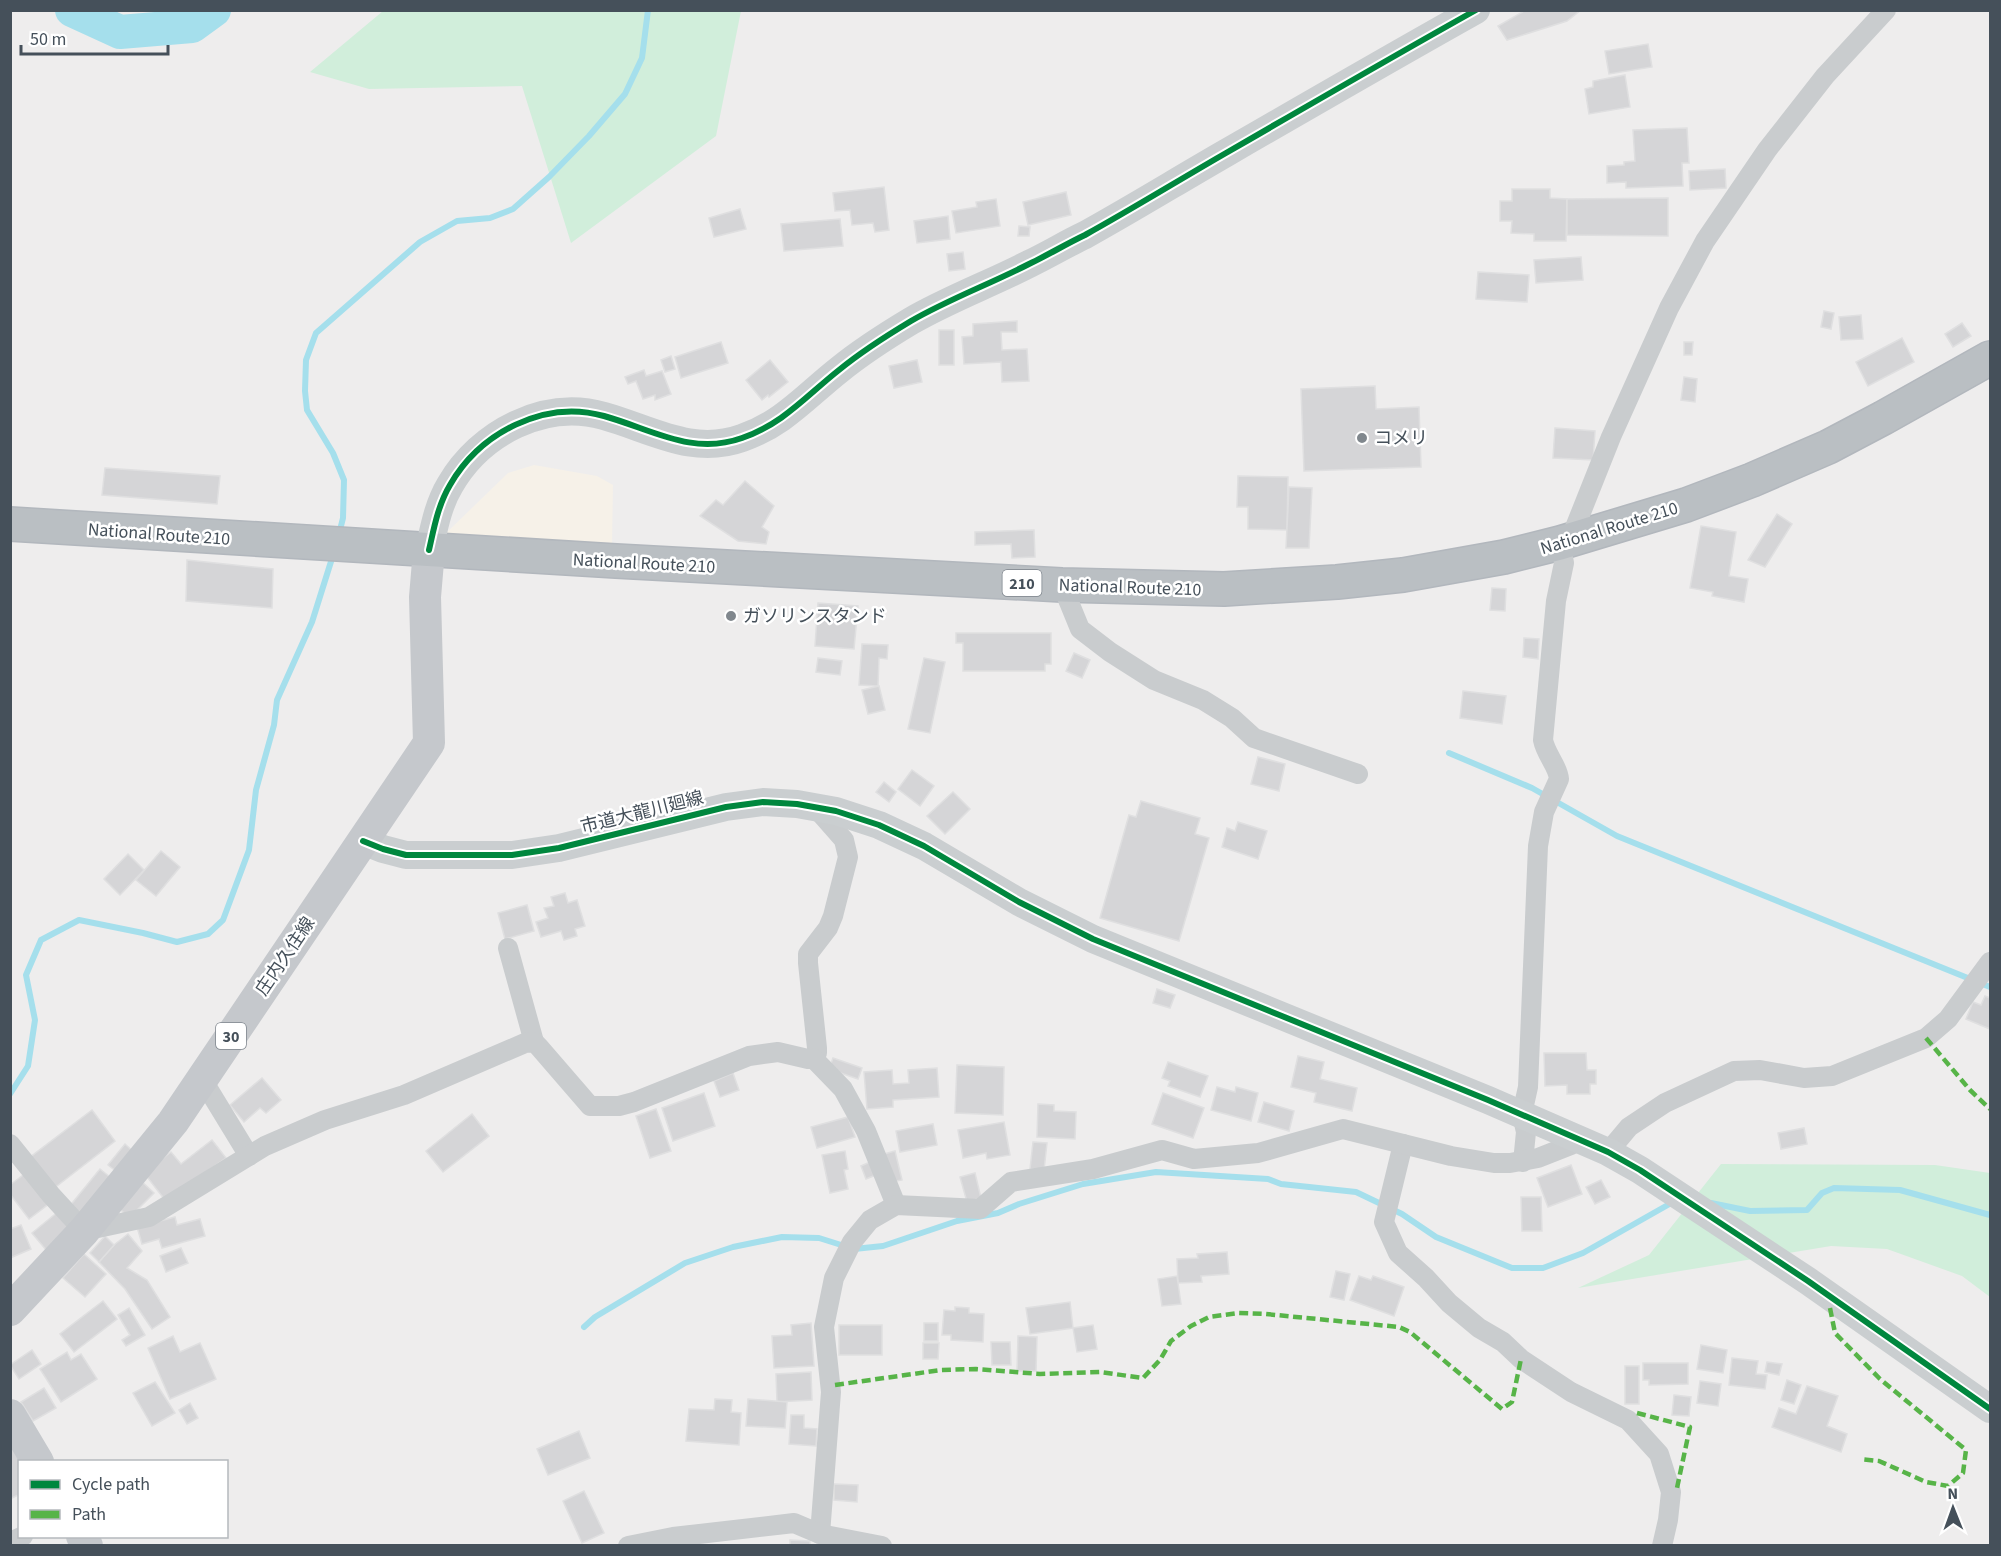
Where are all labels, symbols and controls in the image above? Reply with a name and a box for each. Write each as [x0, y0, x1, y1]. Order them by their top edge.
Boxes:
scale bar [21, 18, 168, 56]
text: 50 m [30, 27, 66, 52]
place label: コメリ [1374, 426, 1428, 451]
marker: コメリ [1355, 431, 1369, 445]
street label: National Route 210 [1537, 496, 1681, 561]
street label: National Route 210 [87, 517, 231, 552]
street label: National Route 210 [572, 547, 716, 580]
road number: 210 [1002, 570, 1042, 596]
street label: National Route 210 [1058, 573, 1202, 602]
place label: ガソリンスタンド [743, 604, 887, 629]
marker: ガソリンスタンド [724, 609, 738, 623]
street label: 市道大龍川廻線 [578, 785, 706, 840]
street label: 庄内久住線 [250, 912, 321, 1001]
road number: 30 [216, 1023, 246, 1049]
legend [18, 1460, 228, 1538]
text: Cycle path [72, 1472, 150, 1497]
north arrow [1923, 1478, 1983, 1538]
text: N [1947, 1483, 1958, 1505]
text: Path [72, 1502, 106, 1527]

